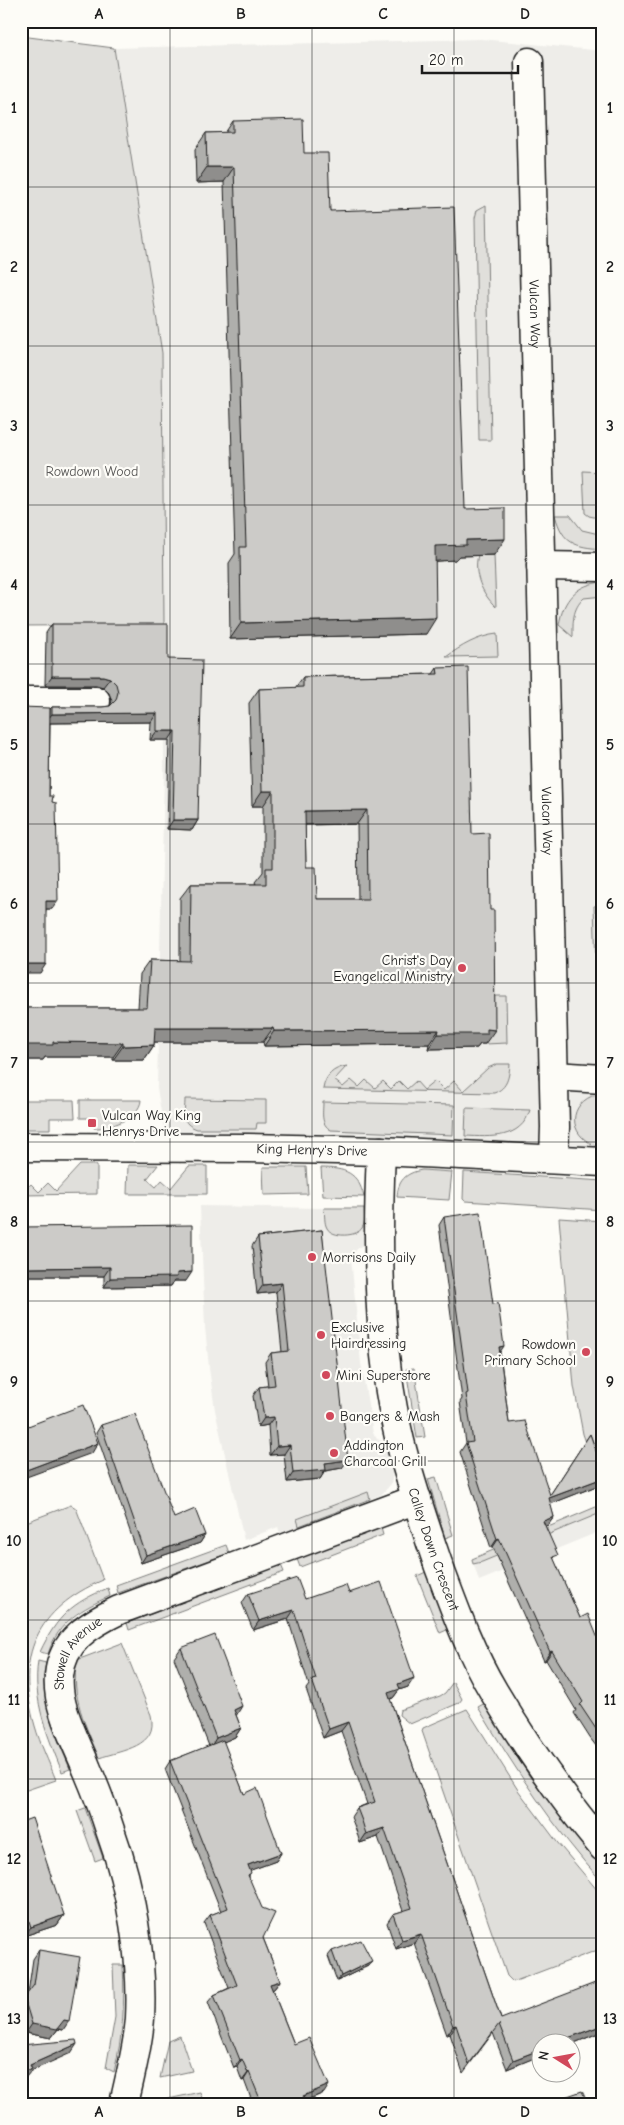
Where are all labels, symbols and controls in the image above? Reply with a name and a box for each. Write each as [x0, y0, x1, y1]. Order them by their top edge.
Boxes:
text: A [95, 5, 104, 23]
text: B [236, 5, 246, 23]
text: C [378, 5, 388, 23]
text: D [520, 5, 530, 23]
scale bar [422, 42, 518, 74]
text: 20 m [429, 51, 463, 69]
text: 1 [11, 99, 17, 117]
text: 1 [607, 99, 613, 117]
text: 2 [10, 258, 18, 276]
text: 2 [606, 258, 614, 276]
street label: Vulcan Way [526, 279, 545, 349]
text: 3 [10, 417, 18, 435]
text: 3 [606, 417, 614, 435]
park label: Rowdown Wood [46, 463, 138, 480]
text: 4 [10, 576, 18, 594]
text: 4 [606, 576, 614, 594]
text: 5 [10, 736, 18, 754]
text: 5 [606, 736, 614, 754]
street label: Vulcan Way [538, 786, 557, 856]
text: 6 [10, 895, 18, 913]
text: 6 [606, 895, 614, 913]
place label: Christ's Day Evangelical Ministry [333, 952, 453, 985]
marker: Christ's Day Evangelical Ministry [456, 962, 468, 974]
text: 7 [10, 1054, 18, 1072]
text: 7 [606, 1054, 614, 1072]
place label: Vulcan Way King Henrys Drive [102, 1107, 201, 1140]
marker: Vulcan Way King Henrys Drive [86, 1117, 98, 1129]
street label: King Henry's Drive [256, 1140, 368, 1159]
text: 8 [10, 1213, 18, 1231]
text: 8 [606, 1213, 614, 1231]
place label: Morrisons Daily [322, 1249, 416, 1266]
marker: Morrisons Daily [306, 1251, 318, 1263]
place label: Exclusive Hairdressing [331, 1319, 406, 1352]
marker: Exclusive Hairdressing [315, 1329, 327, 1341]
place label: Rowdown Primary School [484, 1336, 576, 1369]
marker: Rowdown Primary School [580, 1346, 592, 1358]
place label: Mini Superstore [336, 1367, 431, 1384]
marker: Mini Superstore [320, 1369, 332, 1381]
text: 9 [10, 1373, 18, 1391]
text: 9 [606, 1373, 614, 1391]
place label: Bangers & Mash [340, 1408, 440, 1425]
marker: Bangers & Mash [324, 1410, 336, 1422]
place label: Addington Charcoal Grill [344, 1437, 426, 1470]
marker: Addington Charcoal Grill [328, 1447, 340, 1459]
street label: Calley Down Crescent [405, 1486, 464, 1614]
text: 10 [6, 1532, 22, 1550]
text: 10 [602, 1532, 618, 1550]
street label: Stowell Avenue [50, 1612, 105, 1690]
text: 11 [8, 1691, 20, 1709]
text: 11 [604, 1691, 616, 1709]
text: 12 [7, 1850, 21, 1868]
text: 12 [603, 1850, 617, 1868]
text: 13 [7, 2010, 21, 2028]
text: 13 [603, 2010, 617, 2028]
north arrow [532, 2032, 582, 2082]
text: N [535, 2050, 553, 2062]
text: A [95, 2103, 104, 2121]
text: B [236, 2103, 246, 2121]
text: C [378, 2103, 388, 2121]
text: D [520, 2103, 530, 2121]

